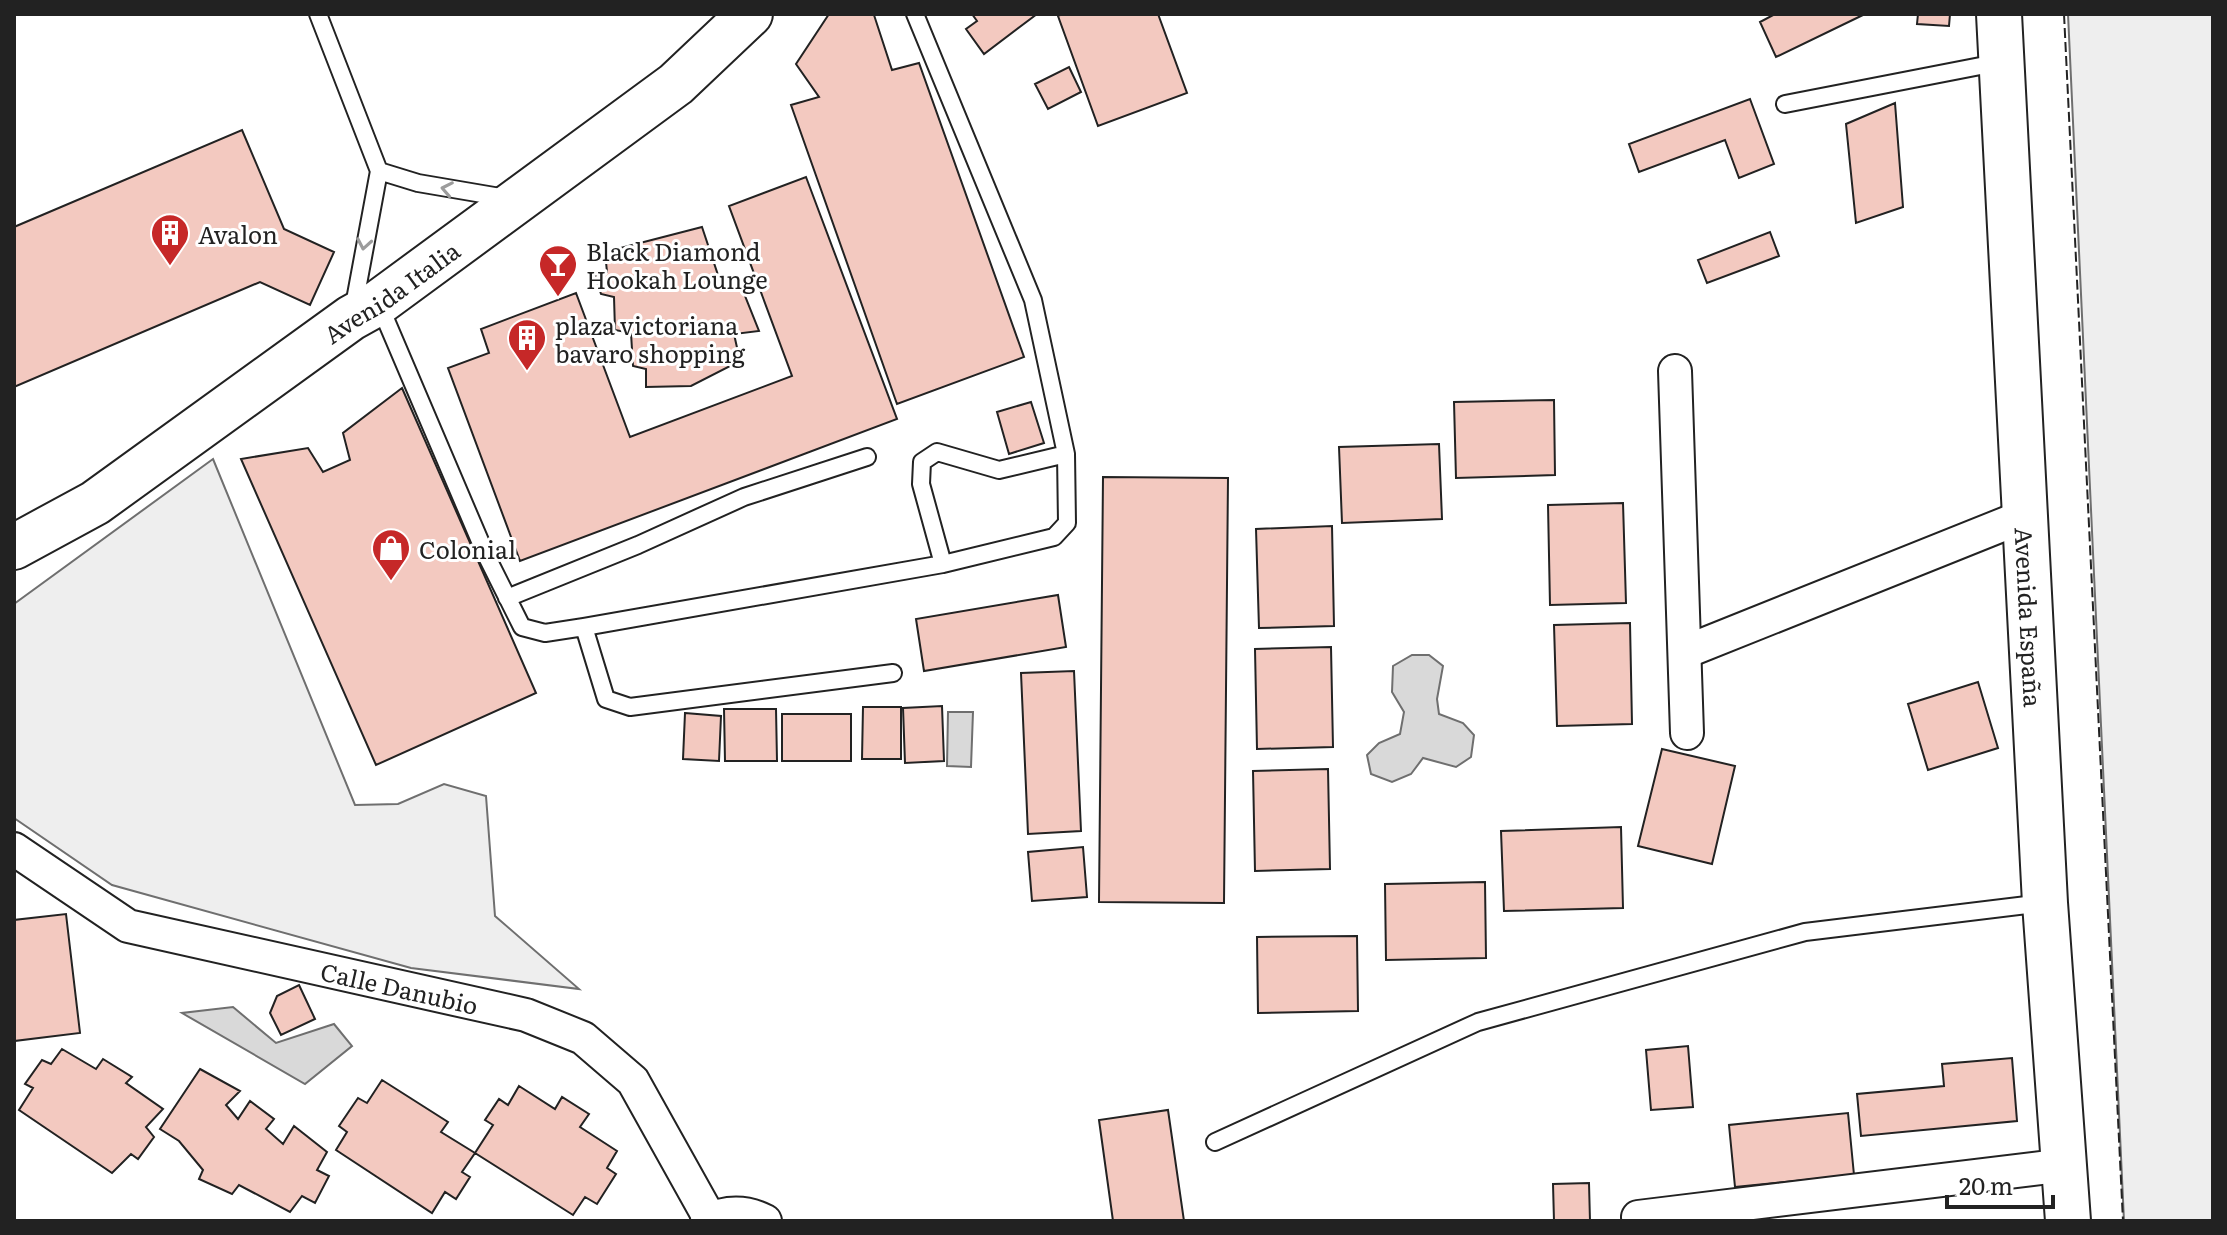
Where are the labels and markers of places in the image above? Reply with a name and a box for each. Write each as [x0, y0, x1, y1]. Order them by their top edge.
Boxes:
building icon: Avalon [149, 212, 191, 267]
place label: Avalon [198, 216, 278, 251]
place label: Black Diamond Hookah Lounge [586, 233, 768, 296]
bar icon: Black Diamond Hookah Lounge [537, 243, 579, 298]
place label: plaza victoriana bavaro shopping [555, 307, 746, 370]
building icon: plaza victoriana bavaro shopping [506, 317, 548, 372]
shop icon: Colonial [370, 527, 412, 582]
place label: Colonial [419, 531, 516, 566]

